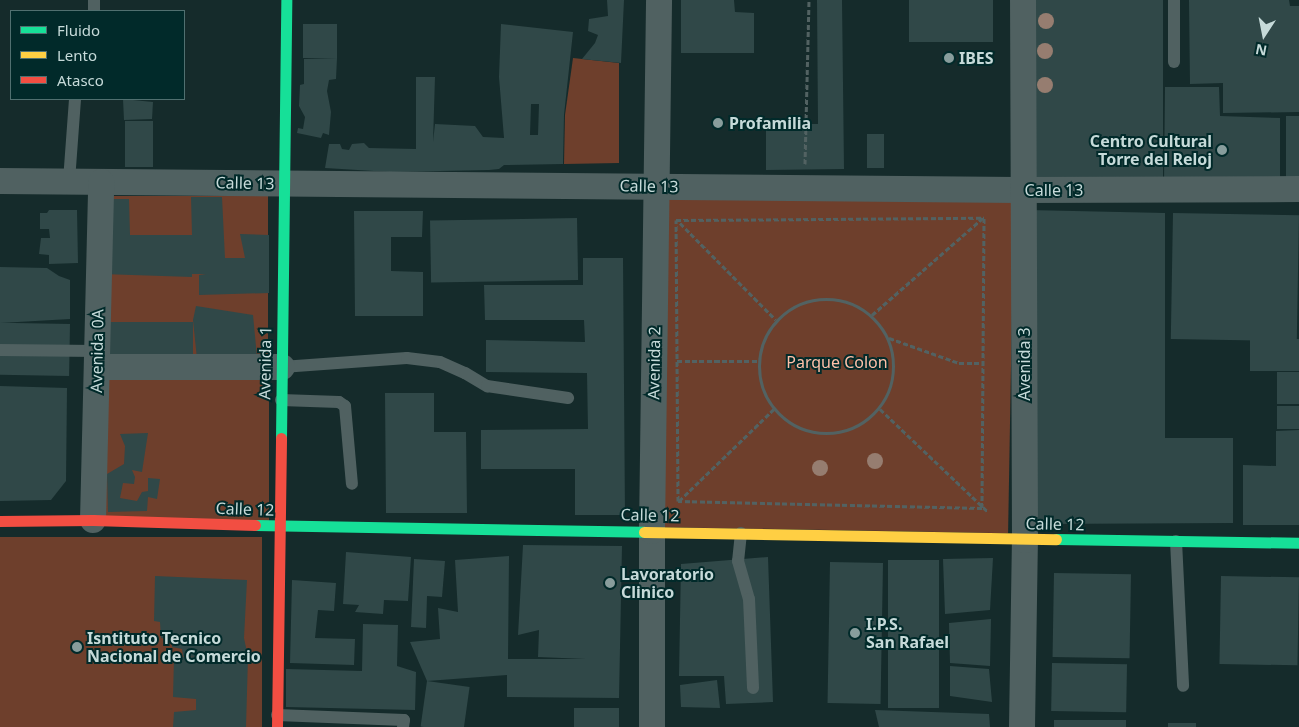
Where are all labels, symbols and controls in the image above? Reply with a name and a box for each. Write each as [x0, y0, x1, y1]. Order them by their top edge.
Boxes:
legend [10, 10, 185, 100]
north arrow [1239, 10, 1289, 60]
text: Fluido [57, 20, 100, 40]
text: N [1254, 40, 1268, 61]
text: Lento [57, 45, 97, 65]
place label: IBES [959, 48, 994, 68]
marker: IBES [943, 52, 955, 64]
text: Atasco [57, 70, 104, 90]
place label: Profamilia [729, 113, 811, 133]
marker: Profamilia [711, 116, 725, 130]
place label: Centro Cultural Torre del Reloj [1090, 131, 1212, 169]
marker: Centro Cultural Torre del Reloj [1216, 144, 1228, 156]
street label: Calle 13 [215, 173, 275, 193]
street label: Calle 13 [619, 176, 679, 196]
street label: Calle 13 [1025, 180, 1083, 200]
street label: Avenida 0A [87, 309, 107, 393]
street label: Avenida 1 [255, 326, 275, 400]
street label: Avenida 2 [644, 326, 664, 400]
street label: Avenida 3 [1014, 327, 1034, 401]
park label: Parque Colon [786, 352, 888, 372]
street label: Calle 12 [215, 498, 275, 520]
street label: Calle 12 [620, 505, 680, 525]
street label: Calle 12 [1025, 514, 1085, 534]
place label: Lavoratorio Clinico [621, 564, 714, 602]
marker: Lavoratorio Clinico [603, 576, 617, 590]
place label: I.P.S. San Rafael [866, 614, 949, 652]
marker: I.P.S. San Rafael [848, 626, 862, 640]
place label: Isntituto Tecnico Nacional de Comercio [87, 628, 261, 666]
marker: Isntituto Tecnico Nacional de Comercio [71, 641, 83, 653]

